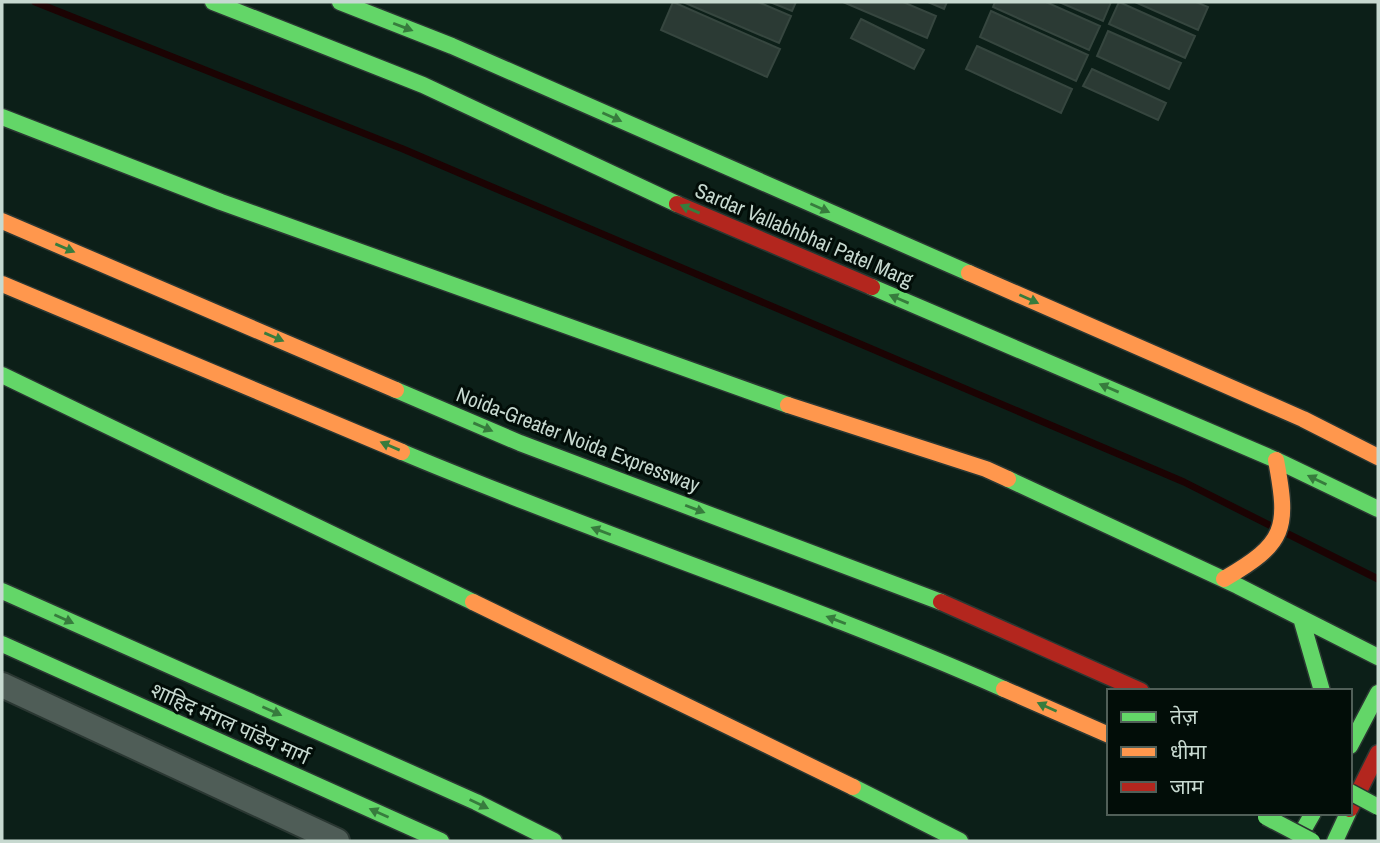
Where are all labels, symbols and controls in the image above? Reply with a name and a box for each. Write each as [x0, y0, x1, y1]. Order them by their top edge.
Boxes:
one-way arrow [393, 21, 414, 32]
one-way arrow [602, 111, 622, 123]
street label: Sardar Vallabhbhai Patel Marg [691, 175, 918, 294]
one-way arrow [810, 202, 830, 214]
one-way arrow [679, 204, 700, 215]
one-way arrow [54, 243, 75, 254]
one-way arrow [889, 293, 910, 304]
one-way arrow [1018, 294, 1039, 305]
one-way arrow [263, 332, 284, 343]
street label: Noida-Greater Noida Expressway [452, 380, 704, 500]
one-way arrow [1098, 382, 1119, 393]
one-way arrow [473, 421, 493, 433]
one-way arrow [379, 441, 400, 452]
one-way arrow [1307, 474, 1327, 485]
one-way arrow [685, 503, 706, 514]
one-way arrow [590, 525, 611, 536]
one-way arrow [54, 613, 74, 625]
one-way arrow [826, 614, 847, 625]
street label: शाहिद मंगल पांडेय मार्ग [146, 676, 315, 772]
legend [1107, 689, 1352, 815]
one-way arrow [1036, 701, 1057, 712]
text: तेज़ [1170, 702, 1198, 731]
one-way arrow [262, 705, 282, 717]
text: धीमा [1170, 737, 1207, 766]
text: जाम [1170, 772, 1204, 801]
one-way arrow [469, 799, 490, 810]
one-way arrow [369, 807, 389, 819]

